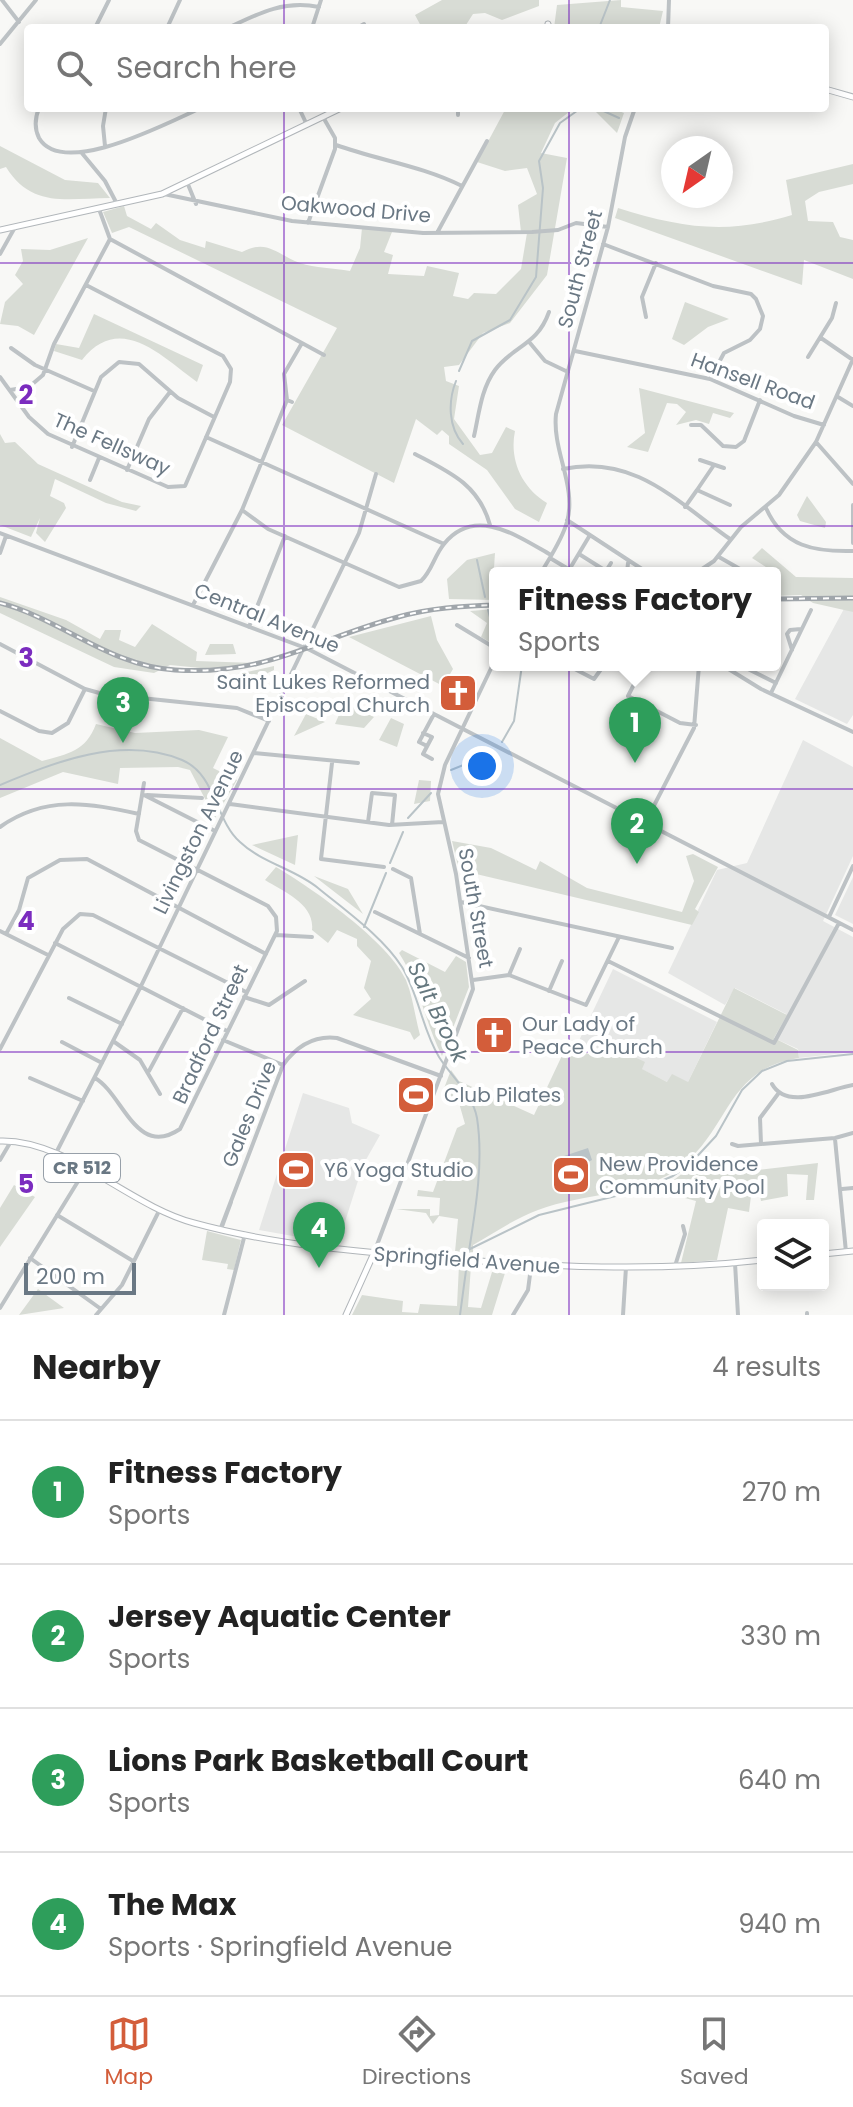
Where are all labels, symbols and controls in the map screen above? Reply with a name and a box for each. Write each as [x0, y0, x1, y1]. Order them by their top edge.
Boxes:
search box [24, 24, 829, 112]
icon: search [52, 46, 96, 90]
text: Search here [116, 46, 297, 89]
north arrow [661, 136, 733, 208]
street label: Oakwood Drive [280, 188, 432, 230]
street label: South Street [551, 207, 609, 331]
street label: Hansell Road [687, 346, 819, 416]
text: 2 [19, 377, 34, 413]
street label: The Fellsway [49, 406, 175, 482]
popup [489, 567, 781, 671]
street label: Central Avenue [190, 576, 344, 660]
text: Fitness Factory [518, 578, 752, 621]
text: Sports [518, 624, 600, 660]
text: 3 [18, 640, 34, 676]
place label: Saint Lukes Reformed Episcopal Church [217, 668, 430, 719]
church icon: Saint Lukes Reformed Episcopal Church [437, 672, 479, 714]
pin: 3 [97, 677, 149, 743]
pin: 1 [609, 697, 661, 763]
street label: Livingston Avenue [146, 745, 250, 919]
your location [462, 746, 502, 786]
pin: 2 [611, 798, 663, 864]
street label: South Street [452, 846, 500, 970]
text: 4 [17, 903, 35, 939]
water label: Salt Brook [400, 957, 476, 1069]
street label: Bradford Street [165, 960, 255, 1108]
place label: Our Lady of Peace Church [522, 1010, 663, 1061]
church icon: Our Lady of Peace Church [473, 1014, 515, 1056]
street label: Gales Drive [215, 1057, 283, 1171]
sports icon: Club Pilates [395, 1074, 437, 1116]
place label: Club Pilates [444, 1081, 561, 1109]
sports icon: Y6 Yoga Studio [275, 1149, 317, 1191]
place label: New Providence Community Pool [599, 1150, 765, 1201]
road number: CR 512 [44, 1154, 120, 1182]
sports icon: New Providence Community Pool [550, 1154, 592, 1196]
place label: Y6 Yoga Studio [324, 1156, 474, 1184]
text: 5 [18, 1166, 34, 1202]
pin: 4 [293, 1202, 345, 1268]
map controls [757, 1219, 829, 1291]
button: layers [757, 1219, 829, 1291]
street label: Springfield Avenue [373, 1240, 561, 1280]
scale bar [24, 1259, 136, 1295]
text: 200 m [36, 1261, 105, 1292]
text: Nearby [32, 1343, 161, 1391]
text: 4 results [712, 1349, 821, 1385]
text: Fitness Factory [108, 1451, 342, 1494]
text: 1 [53, 1474, 63, 1510]
text: 270 m [742, 1474, 821, 1510]
text: Sports [108, 1497, 190, 1533]
text: Jersey Aquatic Center [108, 1595, 451, 1638]
text: 2 [51, 1618, 65, 1654]
text: 330 m [740, 1618, 821, 1654]
text: Sports [108, 1641, 190, 1677]
text: Lions Park Basketball Court [108, 1739, 529, 1782]
text: 3 [50, 1762, 66, 1798]
text: 640 m [738, 1762, 821, 1798]
text: Sports [108, 1785, 190, 1821]
text: The Max [108, 1883, 236, 1926]
text: 4 [49, 1906, 67, 1942]
text: 940 m [738, 1906, 821, 1942]
text: Sports · Springfield Avenue [108, 1929, 452, 1965]
tab: Map [104, 2012, 153, 2093]
tab: Directions [362, 2012, 471, 2093]
tab: Saved [680, 2012, 749, 2093]

